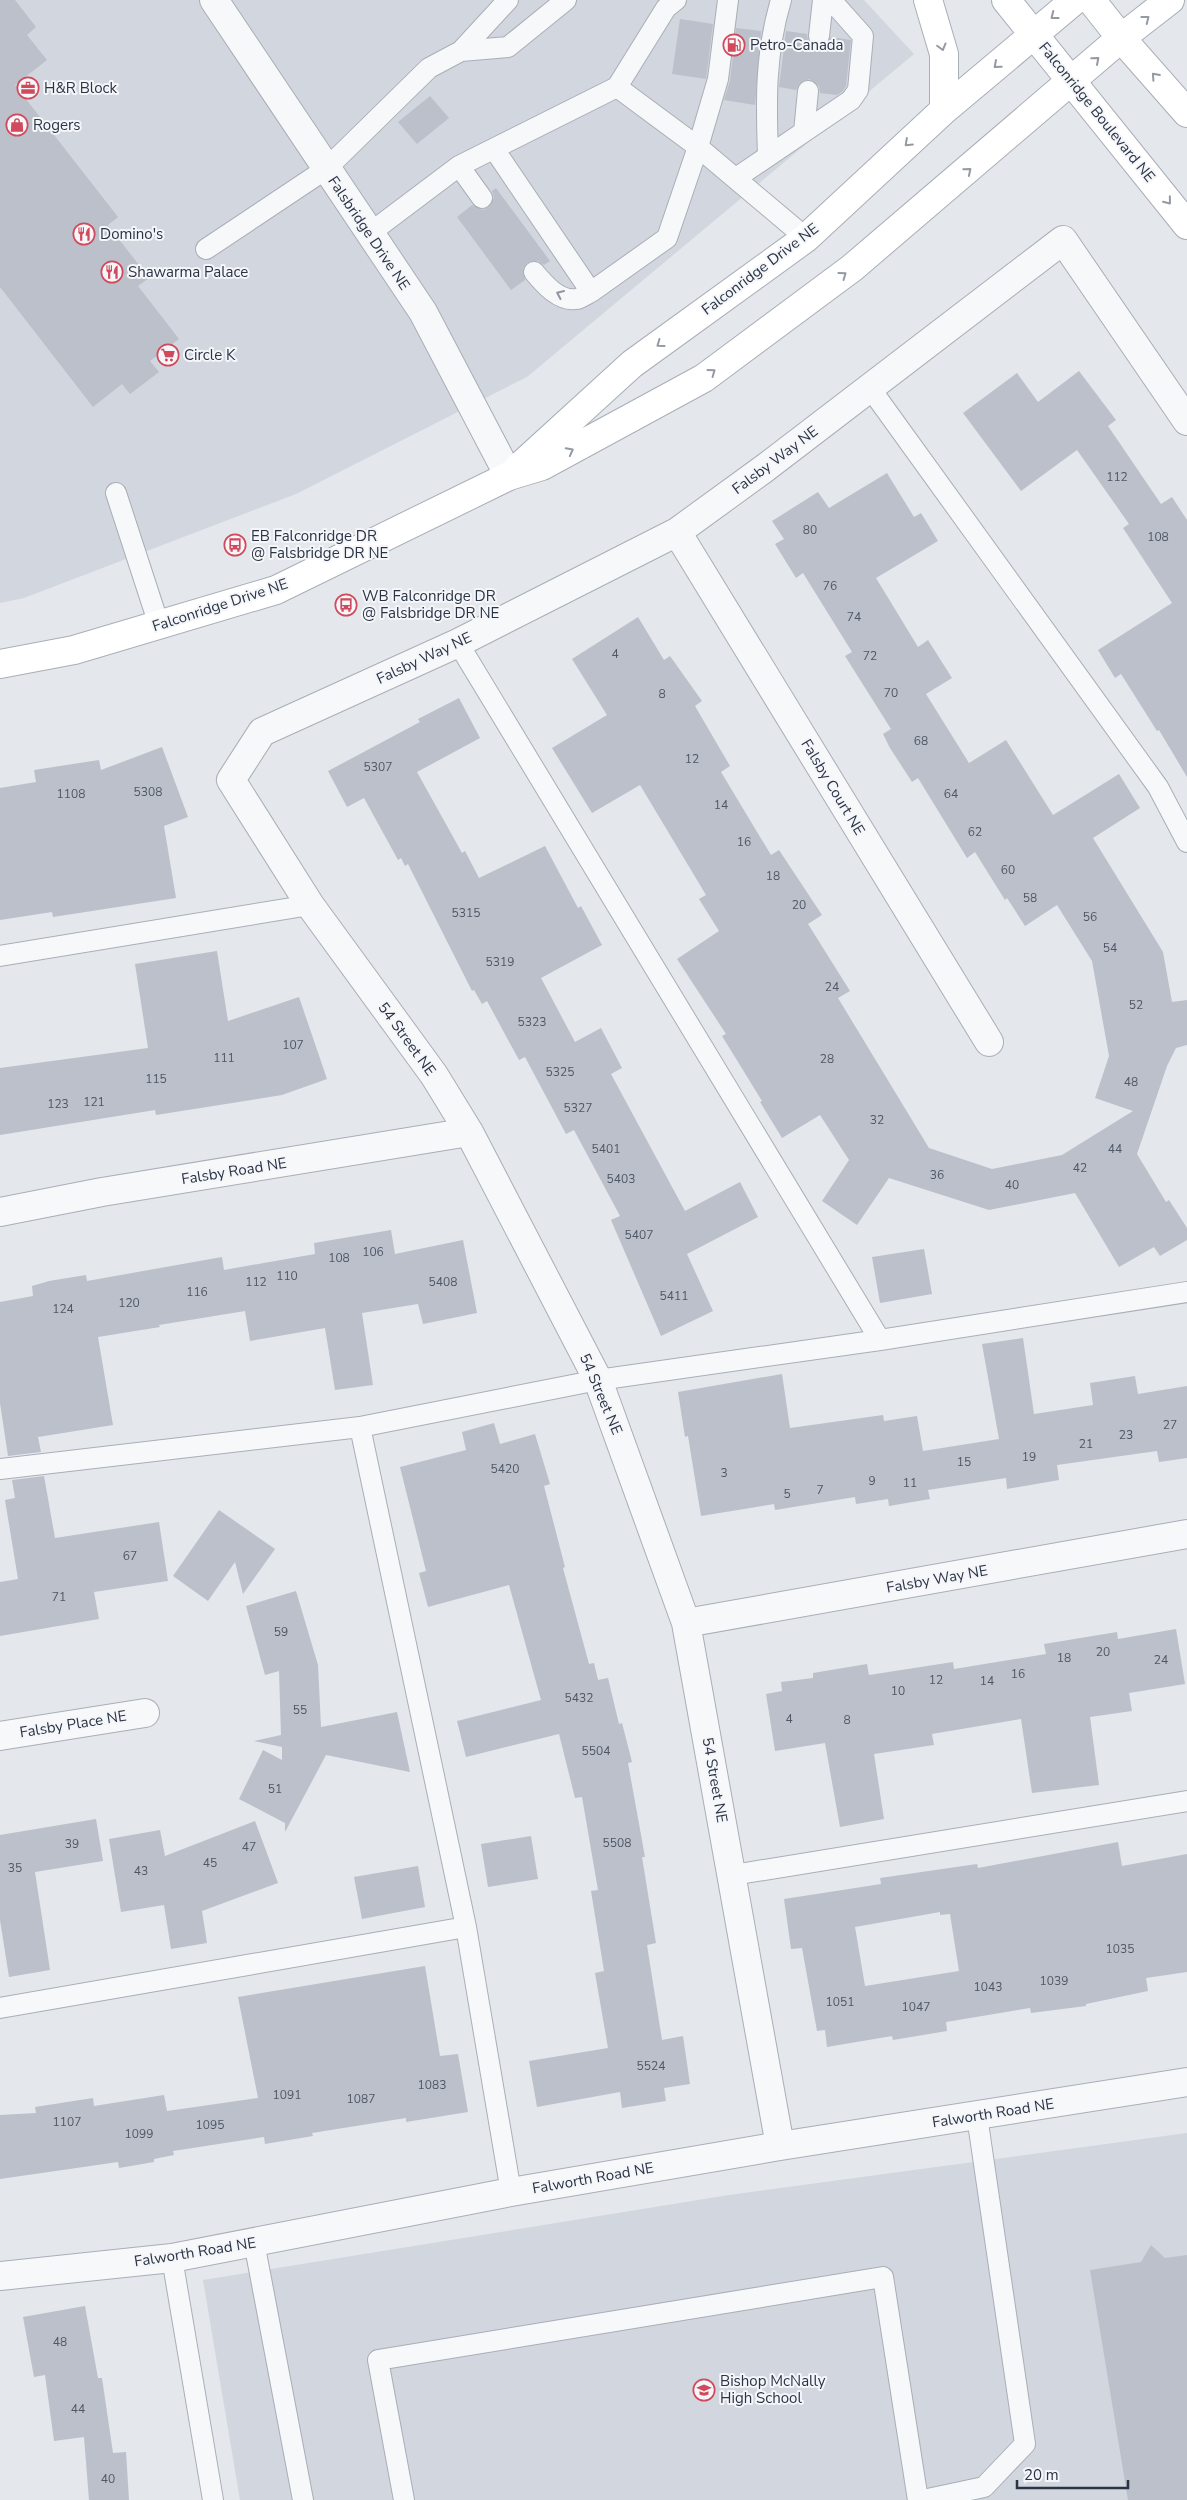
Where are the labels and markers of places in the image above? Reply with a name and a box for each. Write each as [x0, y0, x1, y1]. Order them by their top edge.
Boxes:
fuel station icon: Petro-Canada [722, 33, 746, 57]
place label: Petro-Canada [750, 35, 844, 55]
office icon: H&R Block [16, 76, 40, 100]
place label: H&R Block [44, 78, 117, 98]
shop icon: Rogers [5, 113, 29, 137]
place label: Rogers [33, 115, 80, 135]
restaurant icon: Domino's [72, 222, 96, 246]
place label: Domino's [100, 224, 163, 244]
restaurant icon: Shawarma Palace [100, 260, 124, 284]
place label: Shawarma Palace [128, 262, 248, 282]
supermarket icon: Circle K [156, 343, 180, 367]
place label: Circle K [184, 345, 236, 365]
place label: EB Falconridge DR @ Falsbridge DR NE [251, 526, 388, 563]
bus stop icon: EB Falconridge DR @ Falsbridge DR NE [223, 533, 247, 557]
place label: WB Falconridge DR @ Falsbridge DR NE [362, 586, 499, 623]
bus stop icon: WB Falconridge DR @ Falsbridge DR NE [334, 593, 358, 617]
place label: Bishop McNally High School [720, 2371, 826, 2408]
school or university icon: Bishop McNally High School [692, 2378, 716, 2402]

